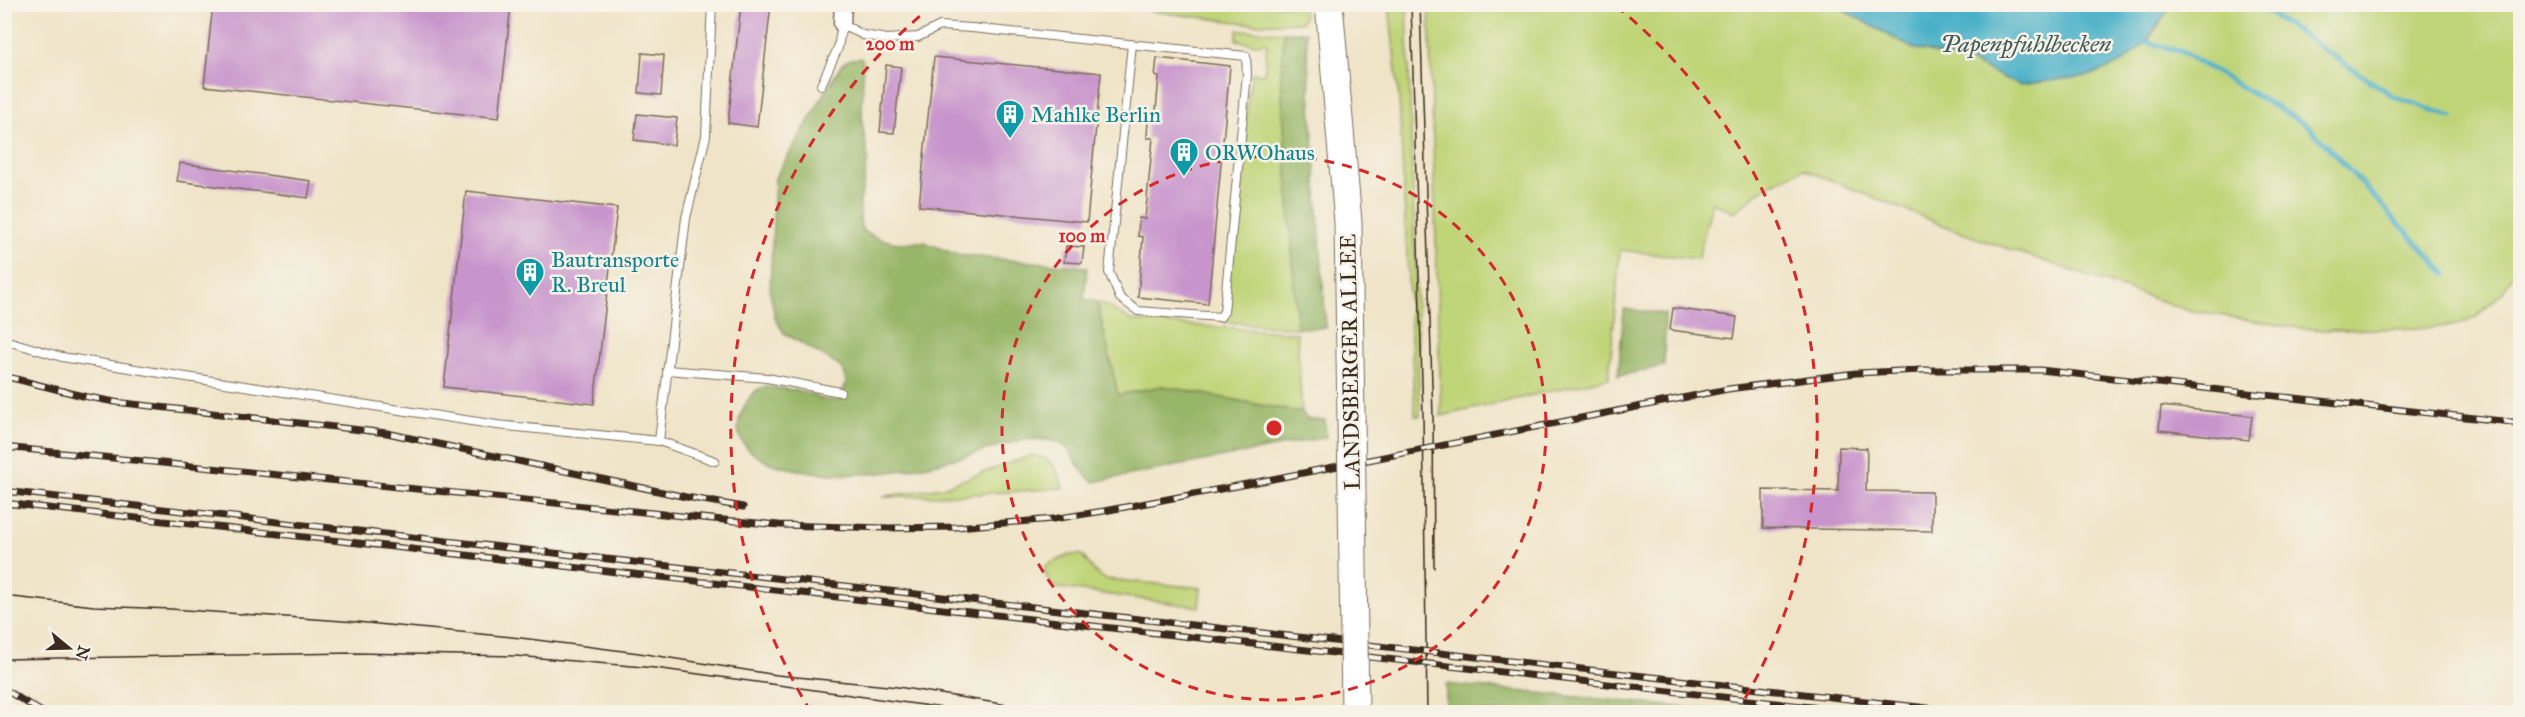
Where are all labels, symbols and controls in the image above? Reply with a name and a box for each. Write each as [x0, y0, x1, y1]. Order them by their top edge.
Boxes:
water label: Papenpfuhlbecken [1941, 29, 2112, 59]
text: 200 m [866, 33, 915, 55]
building icon: Mahlke Berlin [994, 98, 1026, 140]
place label: Mahlke Berlin [1031, 101, 1161, 128]
building icon: ORWOhaus [1168, 136, 1200, 178]
place label: ORWOhaus [1205, 139, 1315, 166]
text: 100 m [1059, 225, 1106, 247]
street label: LANDSBERGER ALLEE [1334, 233, 1366, 490]
place label: Bautransporte R. Breul [551, 246, 679, 298]
building icon: Bautransporte R. Breul [514, 256, 546, 298]
centre of rings [1264, 418, 1284, 438]
north arrow [39, 618, 99, 678]
text: N [71, 643, 94, 663]

